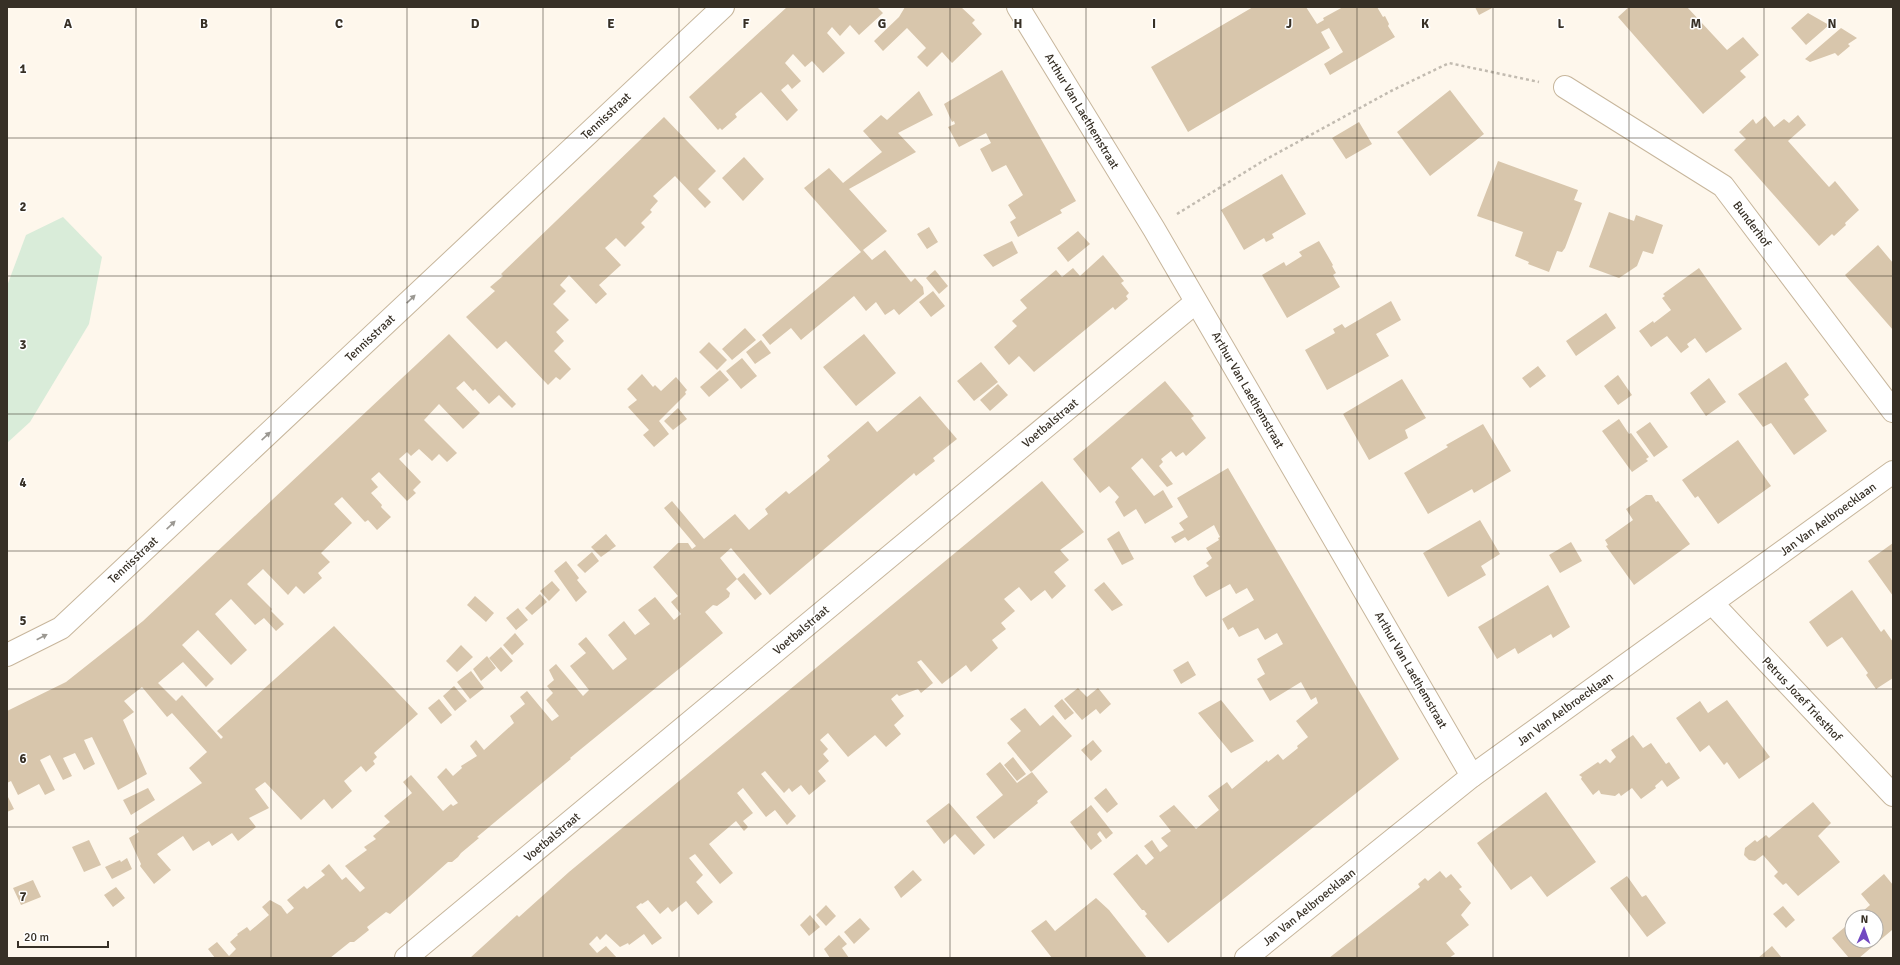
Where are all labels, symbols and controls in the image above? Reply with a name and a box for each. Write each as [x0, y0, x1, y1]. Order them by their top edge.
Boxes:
text: A [64, 16, 73, 32]
text: B [200, 16, 208, 32]
text: C [335, 16, 343, 32]
text: D [471, 16, 480, 32]
text: E [607, 16, 615, 32]
text: F [743, 16, 750, 32]
text: G [878, 16, 886, 32]
text: H [1014, 16, 1022, 32]
text: I [1152, 16, 1156, 32]
text: J [1286, 16, 1292, 32]
text: K [1421, 16, 1429, 32]
text: L [1558, 16, 1565, 32]
text: M [1691, 16, 1702, 32]
text: N [1827, 16, 1837, 32]
street label: Arthur Van Laethemstraat [1041, 51, 1122, 172]
text: 1 [19, 61, 27, 77]
street label: Tennisstraat [578, 90, 634, 143]
street label: Bunderhof [1729, 198, 1774, 251]
text: 2 [19, 199, 27, 215]
one-way arrow [407, 295, 416, 304]
street label: Tennisstraat [342, 312, 398, 365]
street label: Arthur Van Laethemstraat [1208, 329, 1287, 451]
text: 3 [19, 337, 27, 353]
street label: Voetbalstraat [1019, 396, 1081, 451]
one-way arrow [261, 432, 270, 441]
text: 4 [19, 475, 27, 491]
street label: Jan Van Aelbroecklaan [1777, 479, 1879, 559]
one-way arrow [166, 520, 176, 529]
street label: Tennisstraat [105, 534, 161, 587]
street label: Voetbalstraat [770, 603, 832, 658]
street label: Arthur Van Laethemstraat [1371, 609, 1450, 731]
text: 5 [19, 613, 27, 629]
one-way arrow [36, 634, 48, 641]
street label: Petrus Jozef Triesthof [1759, 654, 1845, 745]
street label: Jan Van Aelbroecklaan [1514, 669, 1616, 749]
text: 6 [19, 751, 27, 767]
street label: Voetbalstraat [521, 810, 583, 865]
street label: Jan Van Aelbroecklaan [1260, 865, 1359, 950]
text: 7 [19, 889, 27, 905]
north arrow [1844, 909, 1884, 949]
text: N [1860, 913, 1868, 926]
scale bar [18, 923, 108, 949]
text: 20 m [24, 930, 49, 945]

